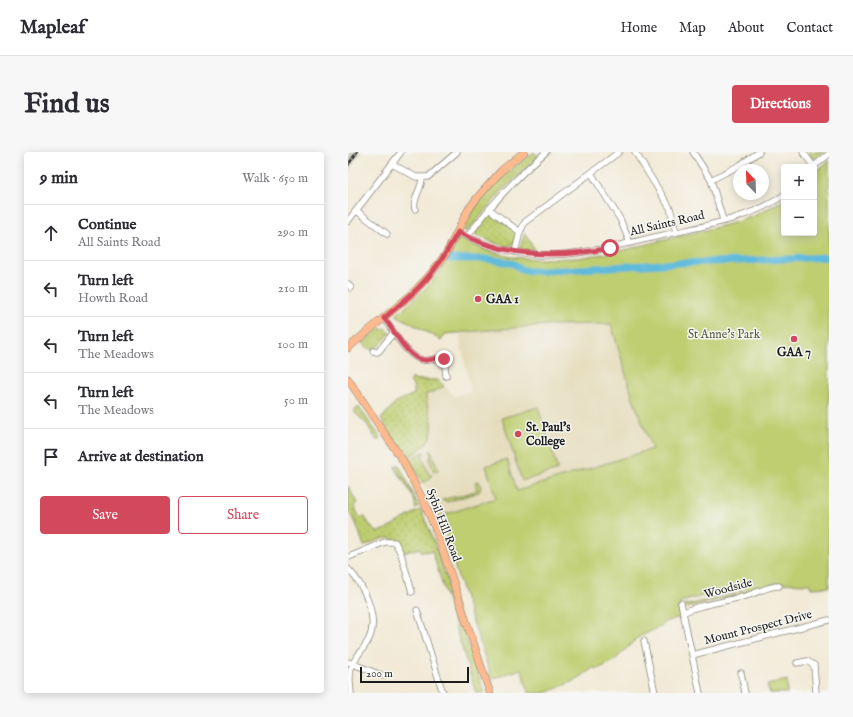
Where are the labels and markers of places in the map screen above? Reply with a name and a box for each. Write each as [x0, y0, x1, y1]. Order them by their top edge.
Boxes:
place label: GAA 1 [486, 292, 519, 307]
marker: GAA 1 [473, 294, 483, 304]
marker: GAA 7 [789, 334, 799, 344]
place label: GAA 7 [777, 345, 811, 360]
place label: St. Paul's College [526, 420, 571, 450]
marker: St. Paul's College [513, 429, 523, 439]

